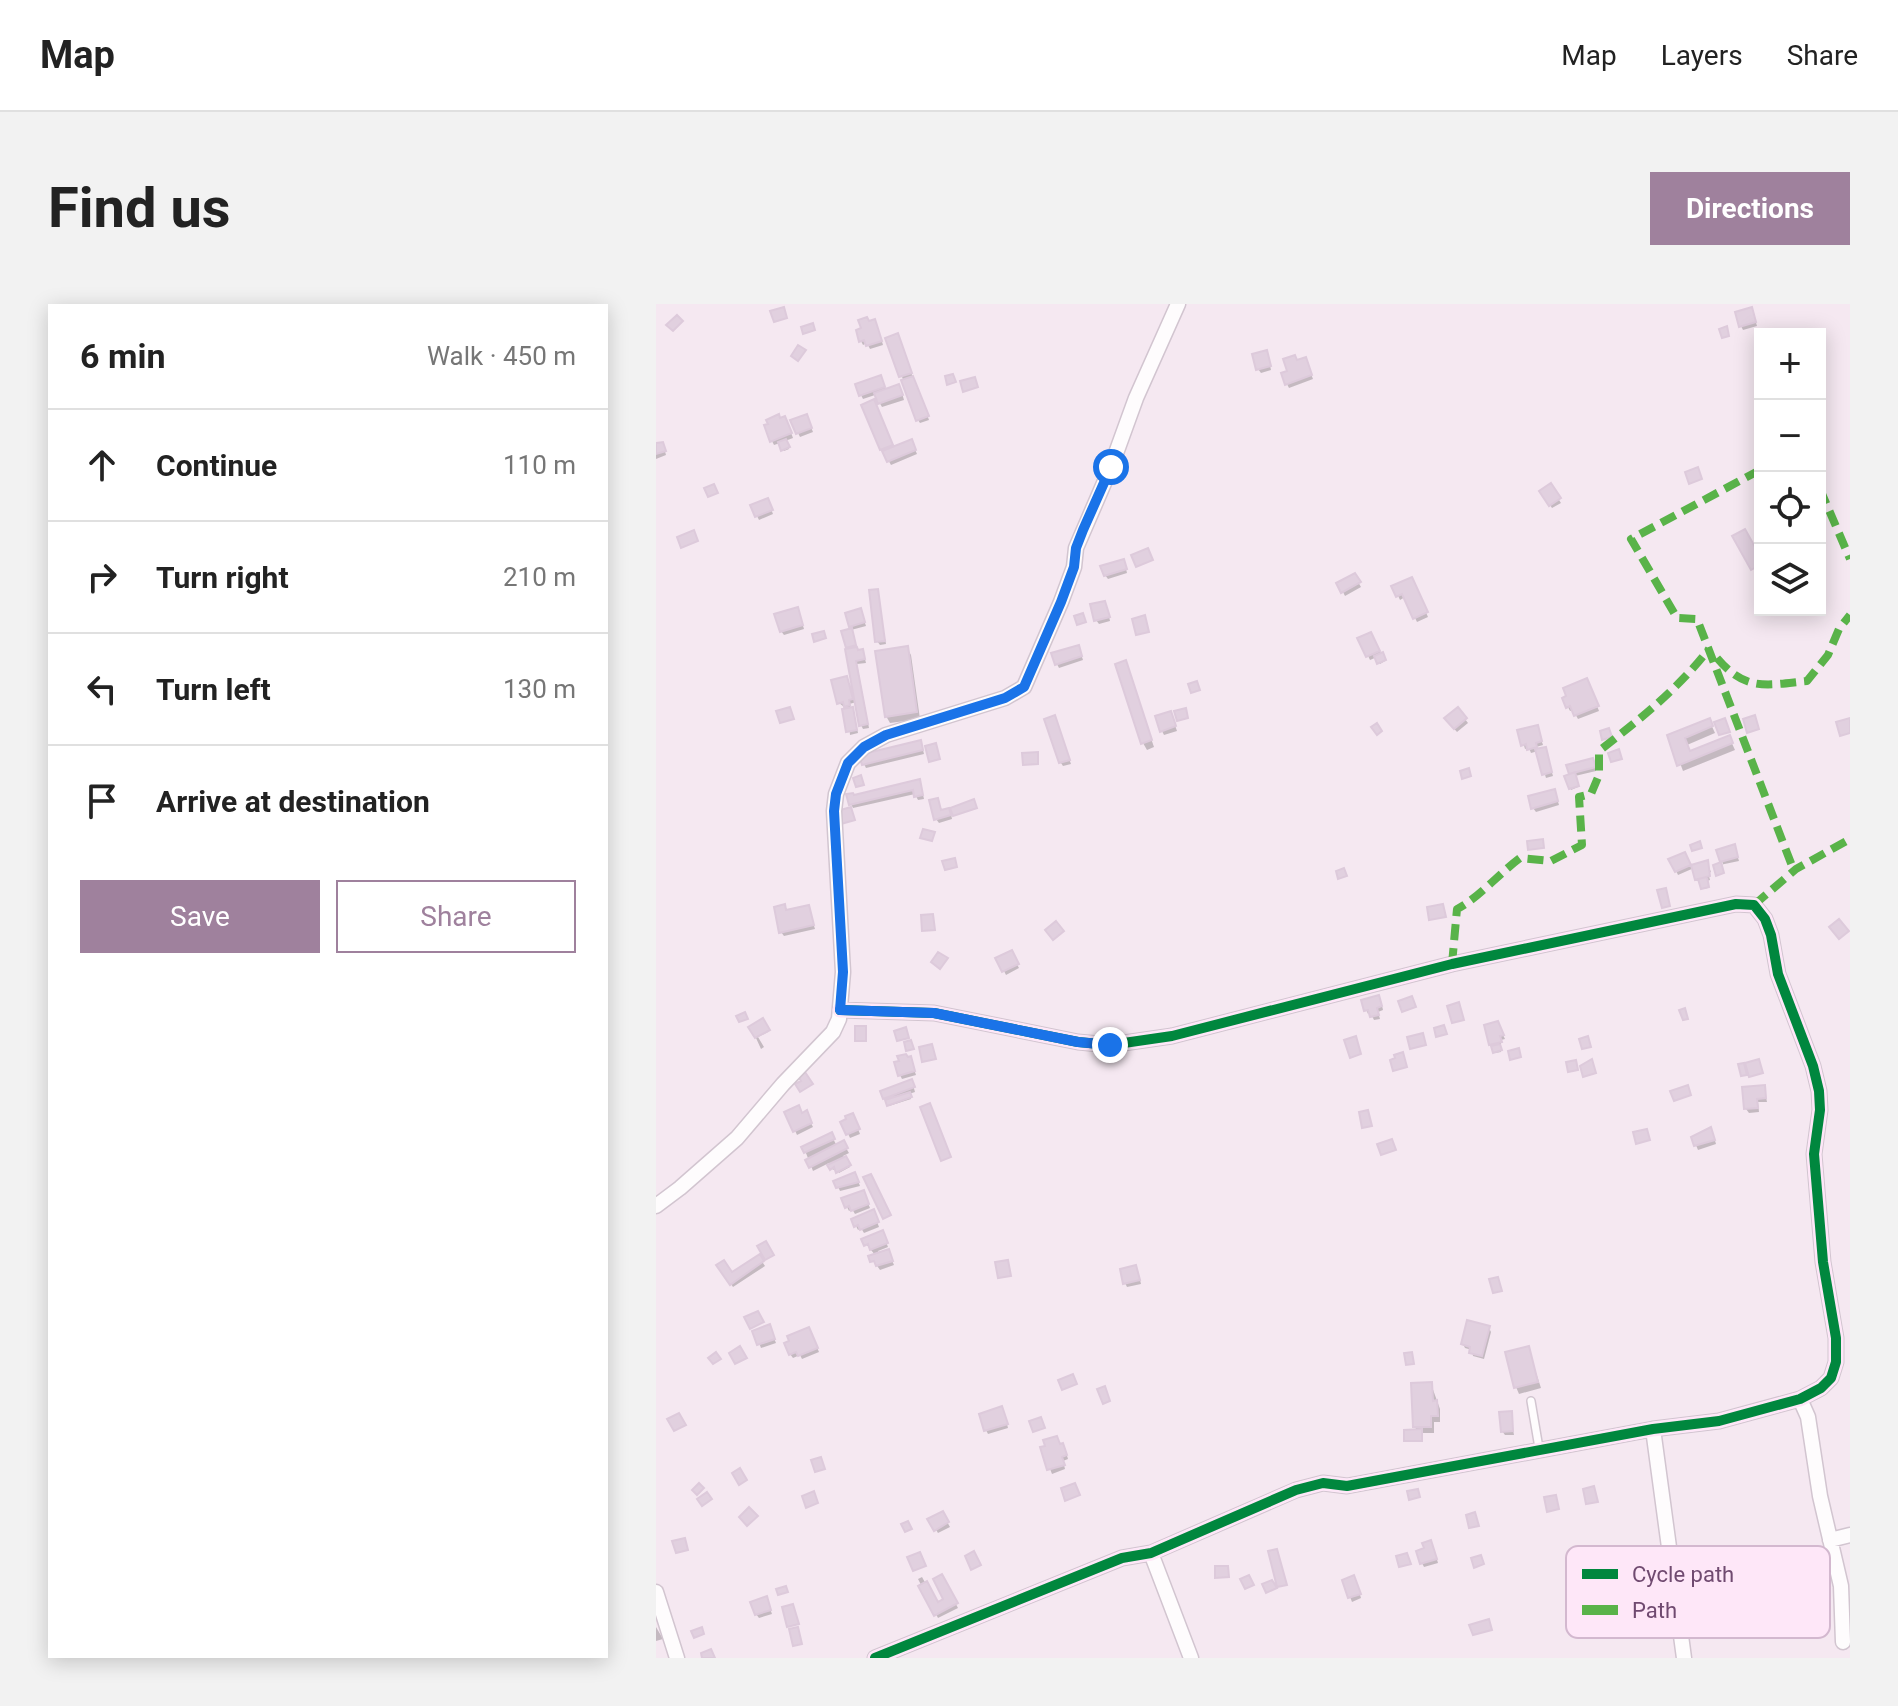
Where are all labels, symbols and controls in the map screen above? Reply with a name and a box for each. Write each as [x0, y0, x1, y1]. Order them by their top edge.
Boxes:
text: Map [40, 33, 115, 77]
text: Map [1561, 39, 1617, 72]
text: Layers [1661, 39, 1743, 72]
text: Share [1787, 39, 1858, 72]
button: Directions [1650, 172, 1850, 245]
text: Find us [48, 175, 231, 241]
map controls [1754, 328, 1826, 616]
button: + [1754, 328, 1826, 400]
text: 6 min [80, 336, 165, 376]
text: Walk · 450 m [427, 341, 576, 371]
button: − [1754, 400, 1826, 472]
icon: ahead [80, 443, 124, 487]
text: Continue [156, 448, 277, 483]
route start [1093, 449, 1129, 485]
text: 110 m [503, 450, 576, 480]
button: locate [1754, 472, 1826, 544]
button: layers [1754, 544, 1826, 616]
icon: right [80, 555, 124, 599]
text: Turn right [156, 560, 289, 595]
text: 210 m [503, 562, 576, 592]
icon: left [80, 667, 124, 711]
text: Turn left [156, 672, 271, 707]
text: 130 m [503, 674, 576, 704]
icon: arrive [80, 779, 124, 823]
text: Arrive at destination [156, 784, 430, 819]
button: Save [80, 880, 320, 953]
button: Share [336, 880, 576, 953]
route end [1092, 1027, 1128, 1063]
legend [1566, 1546, 1830, 1638]
text: Cycle path [1632, 1562, 1734, 1587]
text: Path [1632, 1598, 1677, 1623]

